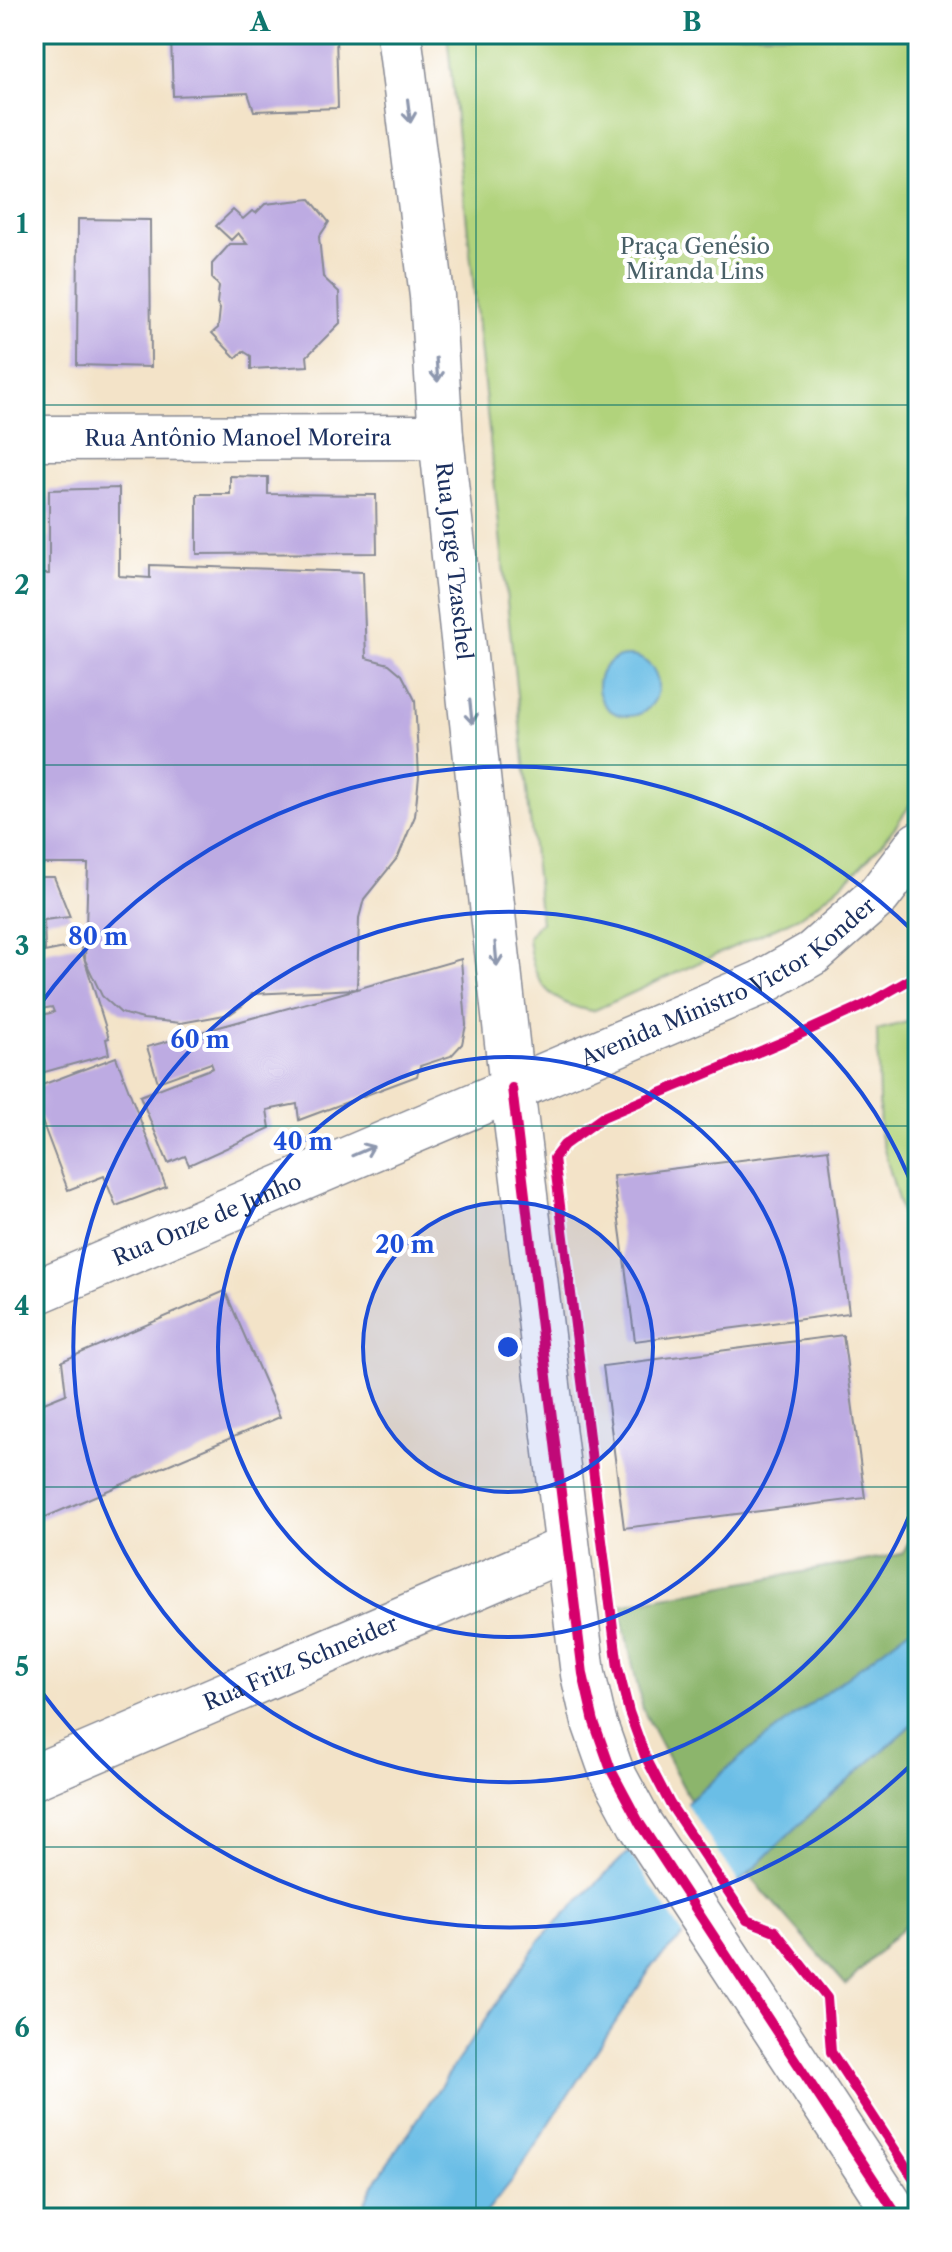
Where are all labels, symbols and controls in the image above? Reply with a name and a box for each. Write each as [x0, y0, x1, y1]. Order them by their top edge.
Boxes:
text: A [249, 6, 271, 38]
text: B [682, 6, 702, 38]
one-way arrow [402, 98, 417, 123]
text: 1 [16, 208, 28, 240]
park label: Praça Genésio Miranda Lins [620, 233, 770, 285]
one-way arrow [430, 356, 445, 383]
street label: Rua Antônio Manoel Moreira [85, 424, 392, 451]
street label: Rua Jorge Tzaschel [430, 461, 479, 661]
text: 2 [14, 569, 30, 601]
one-way arrow [464, 698, 479, 725]
street label: Avenida Ministro Victor Konder [576, 891, 880, 1072]
text: 80 m [68, 922, 128, 951]
text: 3 [15, 930, 29, 962]
one-way arrow [489, 940, 504, 967]
text: 60 m [170, 1025, 230, 1054]
text: 40 m [273, 1127, 333, 1156]
one-way arrow [350, 1143, 375, 1158]
street label: Rua Onze de Junho [109, 1167, 305, 1271]
text: 20 m [375, 1230, 435, 1259]
text: 4 [14, 1290, 30, 1322]
centre of rings [494, 1333, 522, 1361]
street label: Rua Fritz Schneider [199, 1609, 402, 1716]
text: 5 [15, 1651, 29, 1683]
text: 6 [14, 2012, 30, 2044]

